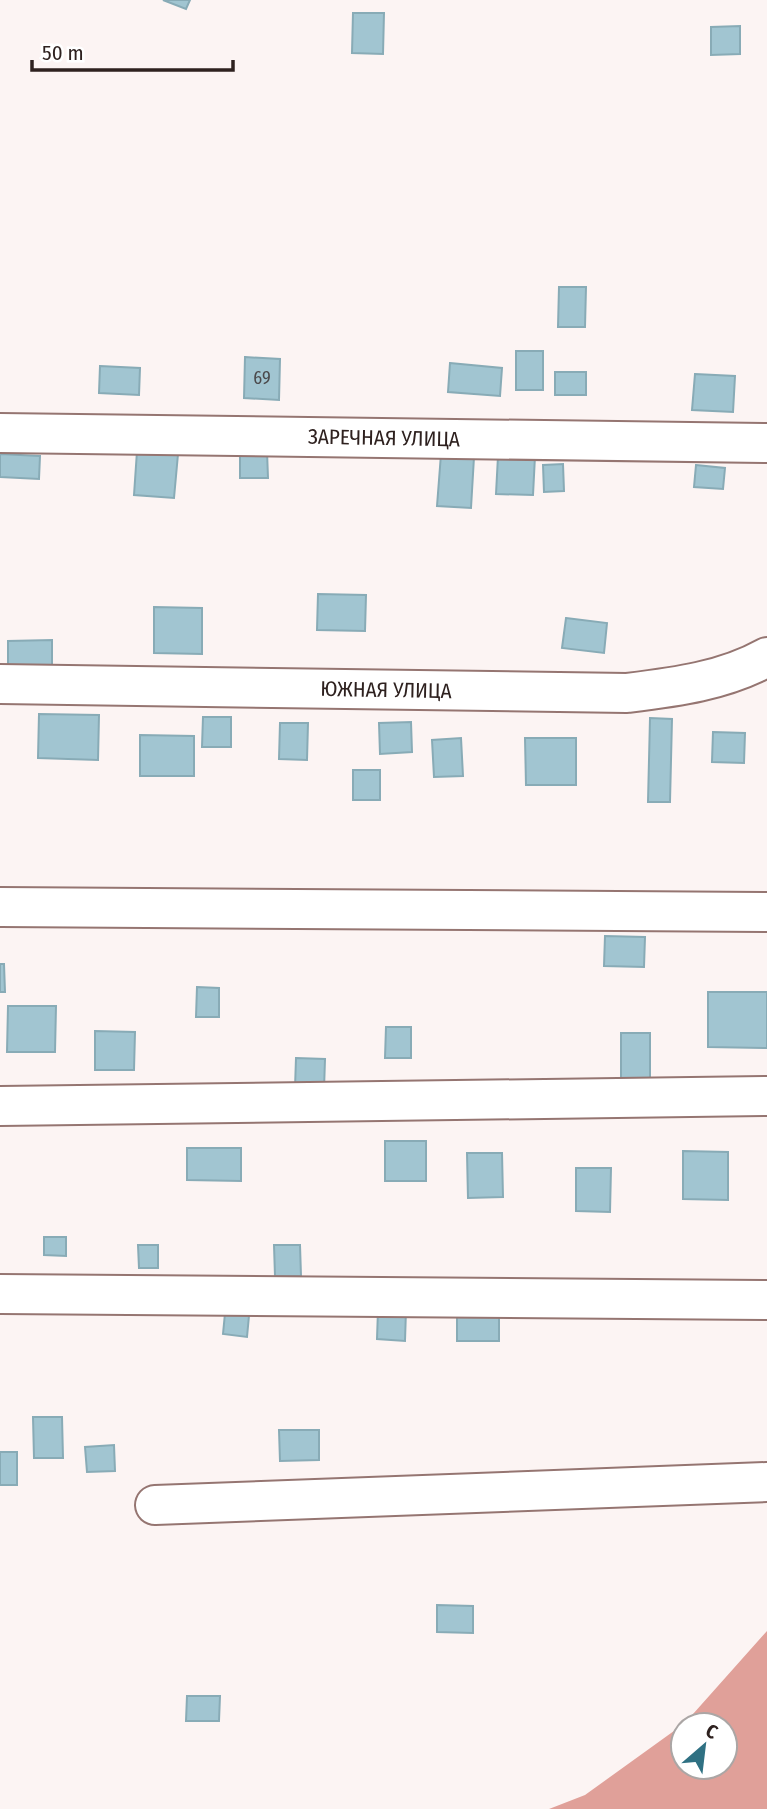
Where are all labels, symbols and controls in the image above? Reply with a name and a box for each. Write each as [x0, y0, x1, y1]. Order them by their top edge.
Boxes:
scale bar [32, 28, 233, 72]
text: 50 m [42, 40, 84, 66]
house number: 69 [253, 367, 271, 389]
street label: ЗАРЕЧНАЯ УЛИЦА [308, 424, 460, 452]
street label: ЮЖНАЯ УЛИЦА [320, 676, 452, 704]
north arrow [669, 1711, 739, 1781]
text: С [702, 1719, 722, 1744]

